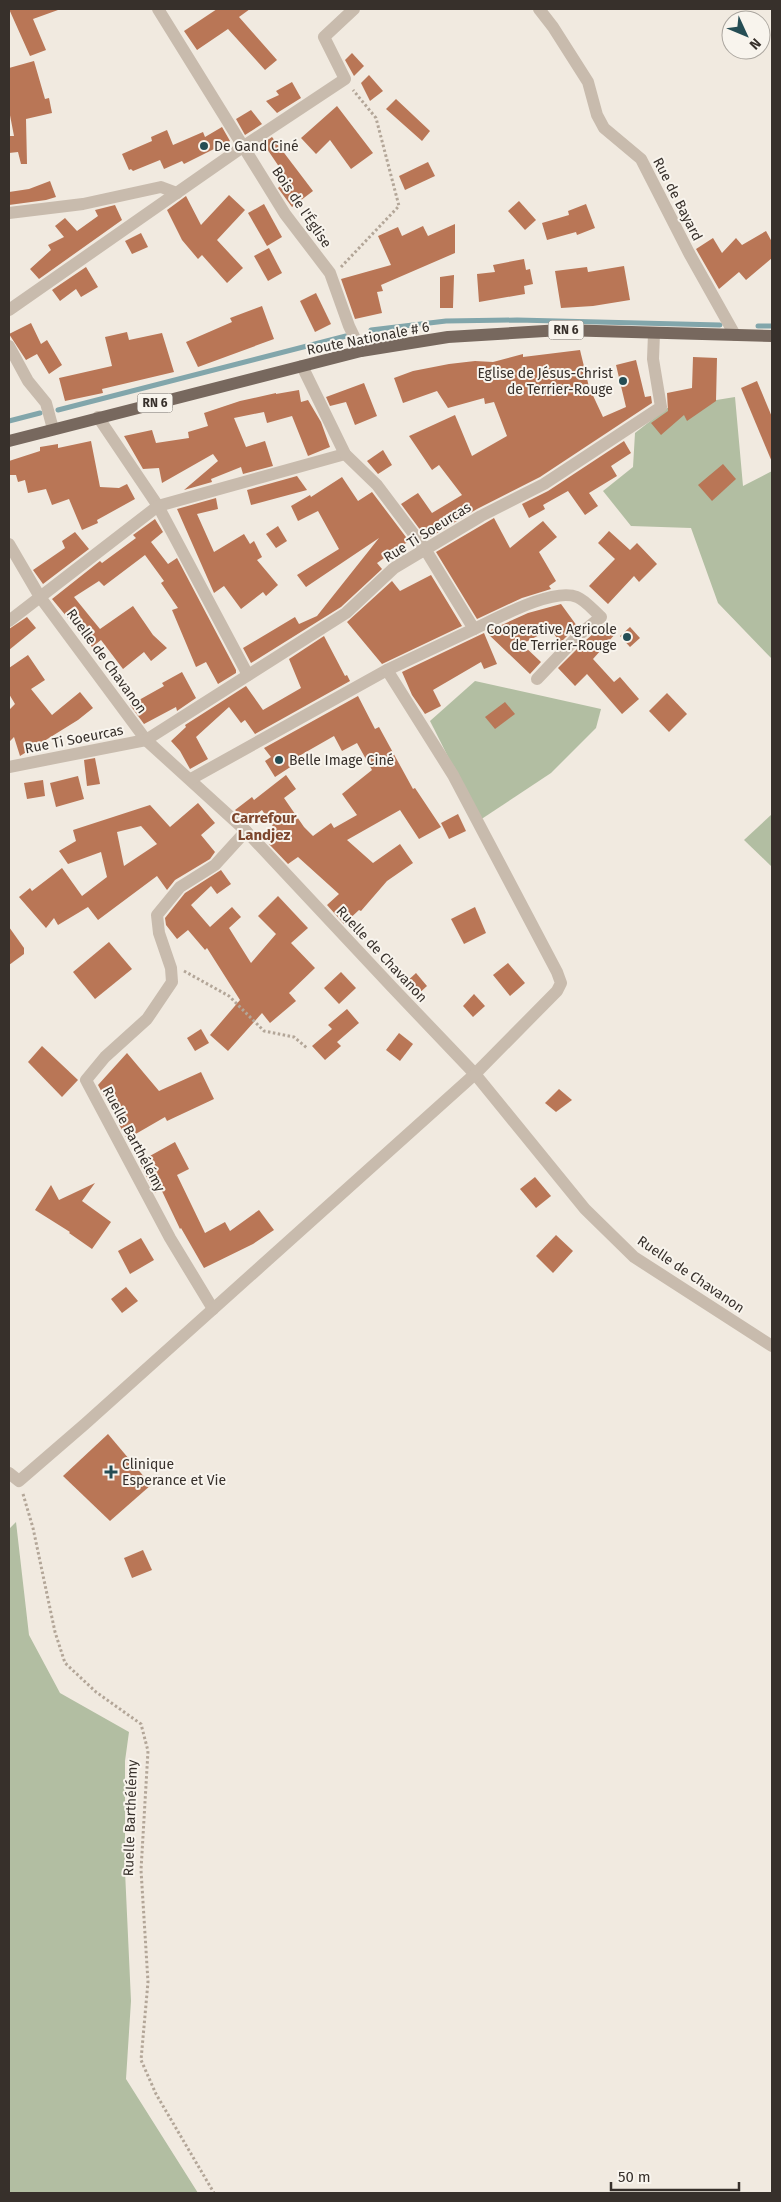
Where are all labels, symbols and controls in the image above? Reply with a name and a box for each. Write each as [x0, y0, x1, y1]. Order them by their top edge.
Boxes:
north arrow [721, 10, 771, 60]
text: N [746, 34, 764, 53]
place label: De Gand Ciné [214, 138, 299, 155]
marker: De Gand Ciné [198, 140, 210, 152]
street label: Rue de Bayard [649, 155, 706, 244]
street label: Bois de l'Église [268, 163, 336, 251]
street label: Route Nationale # 6 [305, 318, 431, 359]
road number: RN 6 [548, 320, 584, 340]
place label: Eglise de Jésus-Christ de Terrier-Rouge [477, 365, 614, 398]
marker: Eglise de Jésus-Christ de Terrier-Rouge [617, 375, 629, 387]
road number: RN 6 [138, 393, 172, 412]
street label: Rue Ti Soeurcas [380, 498, 475, 566]
street label: Ruelle de Chavanon [63, 605, 150, 717]
place label: Cooperative Agricole de Terrier-Rouge [487, 621, 617, 654]
marker: Cooperative Agricole de Terrier-Rouge [621, 631, 633, 643]
street label: Rue Ti Soeurcas [23, 722, 125, 757]
place label: Belle Image Ciné [289, 752, 394, 769]
marker: Belle Image Ciné [273, 754, 285, 766]
district label: Carrefour Landjez [231, 809, 298, 844]
street label: Ruelle de Chavanon [333, 903, 431, 1006]
street label: Ruelle Barthélémy [99, 1084, 168, 1195]
street label: Ruelle de Chavanon [634, 1232, 748, 1317]
place label: Clinique Esperance et Vie [122, 1456, 226, 1489]
marker: Clinique Esperance et Vie [104, 1465, 118, 1479]
street label: Ruelle Barthélémy [120, 1759, 141, 1877]
scale bar [611, 2160, 738, 2192]
text: 50 m [618, 2168, 651, 2186]

